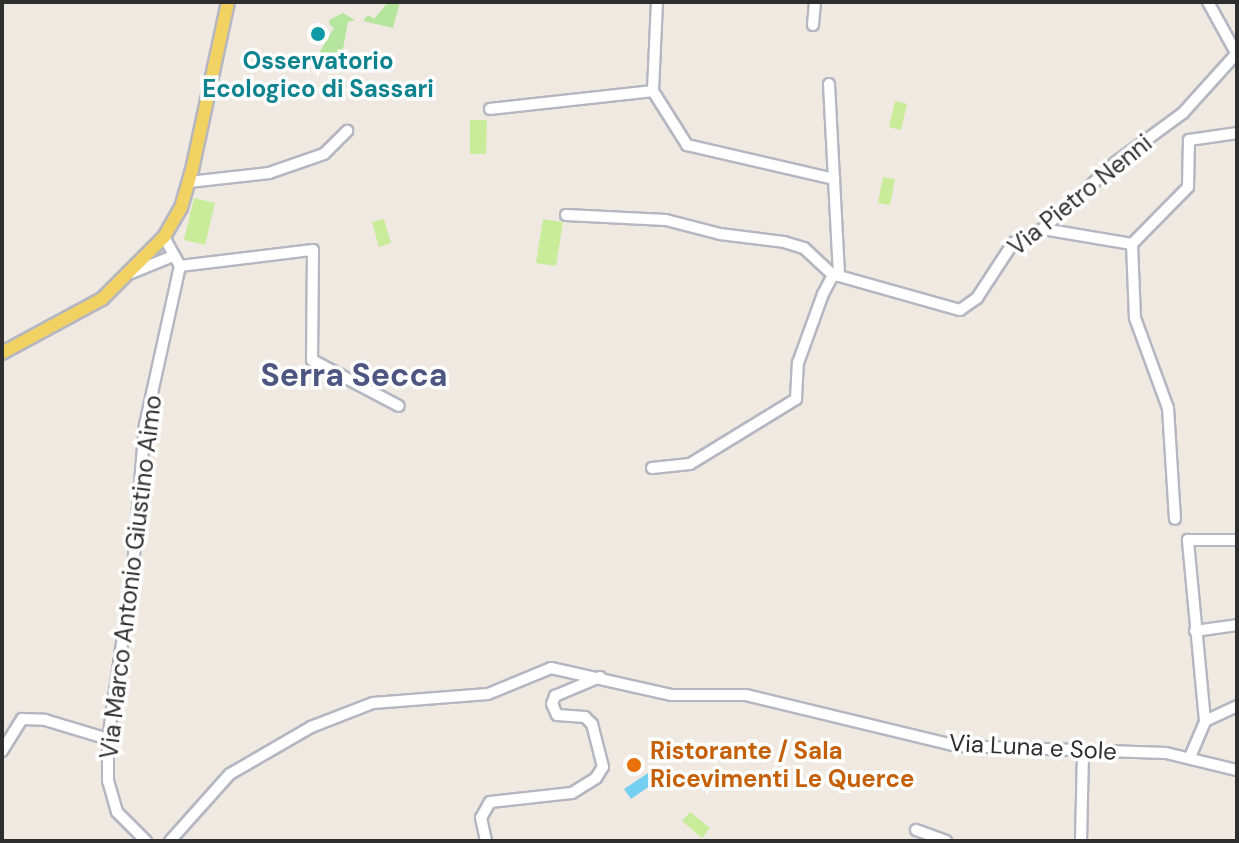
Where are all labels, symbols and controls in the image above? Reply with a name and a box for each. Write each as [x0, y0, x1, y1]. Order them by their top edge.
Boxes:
marker: Osservatorio Ecologico di Sassari [309, 25, 327, 43]
place label: Osservatorio Ecologico di Sassari [202, 47, 434, 103]
street label: Via Pietro Nenni [1002, 128, 1158, 262]
district label: Serra Secca [260, 356, 448, 394]
street label: Via Marco Antonio Giustino Aimo [94, 393, 168, 761]
street label: Via Luna e Sole [948, 728, 1118, 766]
place label: Ristorante / Sala Ricevimenti Le Querce [650, 737, 914, 793]
marker: Ristorante / Sala Ricevimenti Le Querce [625, 756, 643, 774]

